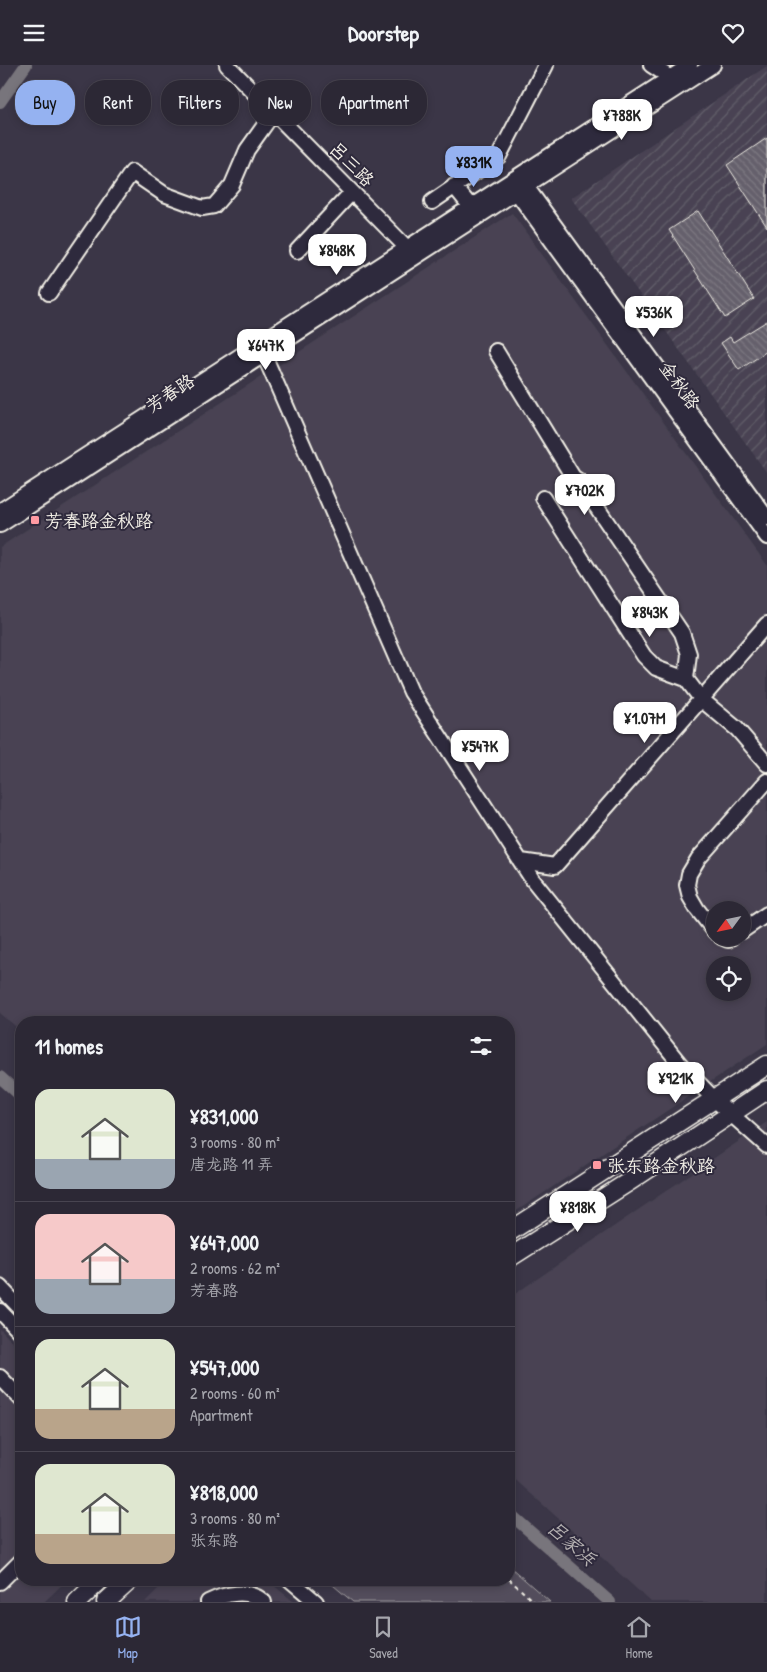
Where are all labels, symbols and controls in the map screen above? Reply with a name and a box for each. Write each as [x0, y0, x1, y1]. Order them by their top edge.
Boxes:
text: Doorstep [348, 18, 419, 48]
icon: menu [20, 19, 48, 47]
icon: heart [719, 19, 747, 47]
chip: Buy [15, 80, 75, 125]
chip: Rent [85, 80, 151, 125]
chip: Filters [161, 80, 239, 125]
chip: New [249, 80, 311, 125]
chip: Apartment [321, 80, 427, 125]
pin: ¥788K [587, 99, 657, 141]
text: ¥788K [603, 104, 641, 126]
street label: 吕三路 [324, 136, 380, 192]
pin: ¥831K [439, 145, 509, 188]
text: ¥831K [456, 151, 492, 173]
pin: ¥848K [302, 233, 372, 276]
text: ¥848K [319, 239, 355, 261]
pin: ¥536K [619, 295, 689, 338]
text: ¥536K [636, 301, 672, 323]
pin: ¥647K [231, 329, 301, 371]
text: ¥647K [248, 334, 284, 356]
street label: 金秋路 [654, 356, 706, 414]
street label: 芳春路 [141, 368, 199, 418]
pin: ¥702K [550, 473, 620, 516]
text: ¥702K [566, 479, 604, 501]
place label: 芳春路金秋路 [45, 508, 153, 533]
marker: 芳春路金秋路 [29, 514, 41, 526]
pin: ¥843K [615, 595, 685, 638]
text: ¥843K [632, 601, 668, 623]
pin: ¥1.07M [604, 701, 686, 744]
text: ¥1.07M [624, 707, 666, 729]
pin: ¥547K [445, 729, 515, 772]
text: ¥547K [462, 735, 498, 757]
north arrow [706, 901, 751, 946]
map controls [706, 901, 751, 1001]
button: locate [706, 956, 751, 1001]
text: 11 homes [35, 1032, 103, 1061]
icon: filters [467, 1032, 495, 1060]
pin: ¥921K [641, 1061, 711, 1104]
text: ¥921K [659, 1067, 693, 1089]
text: ¥831,000 [190, 1102, 258, 1131]
icon: home [75, 1109, 135, 1169]
text: 3 rooms · 80 m² [190, 1131, 280, 1153]
text: 唐龙路 11 弄 [190, 1153, 273, 1175]
place label: 张东路金秋路 [607, 1153, 715, 1178]
marker: 张东路金秋路 [591, 1159, 603, 1171]
pin: ¥818K [543, 1191, 613, 1233]
text: ¥818K [560, 1196, 596, 1218]
text: ¥647,000 [190, 1228, 259, 1257]
icon: home [75, 1234, 135, 1294]
text: 2 rooms · 62 m² [190, 1257, 280, 1279]
text: 芳春路 [190, 1279, 238, 1301]
text: ¥547,000 [190, 1353, 259, 1382]
icon: home [75, 1359, 135, 1419]
text: 2 rooms · 60 m² [190, 1382, 280, 1404]
text: Apartment [190, 1404, 253, 1426]
text: ¥818,000 [190, 1478, 258, 1507]
icon: home [75, 1484, 135, 1544]
text: 3 rooms · 80 m² [190, 1507, 280, 1529]
water label: 吕家浜 [542, 1514, 603, 1572]
text: 张东路 [190, 1529, 238, 1551]
tab: Map [114, 1613, 142, 1662]
tab: Saved [369, 1613, 398, 1662]
tab: Home [625, 1613, 653, 1662]

